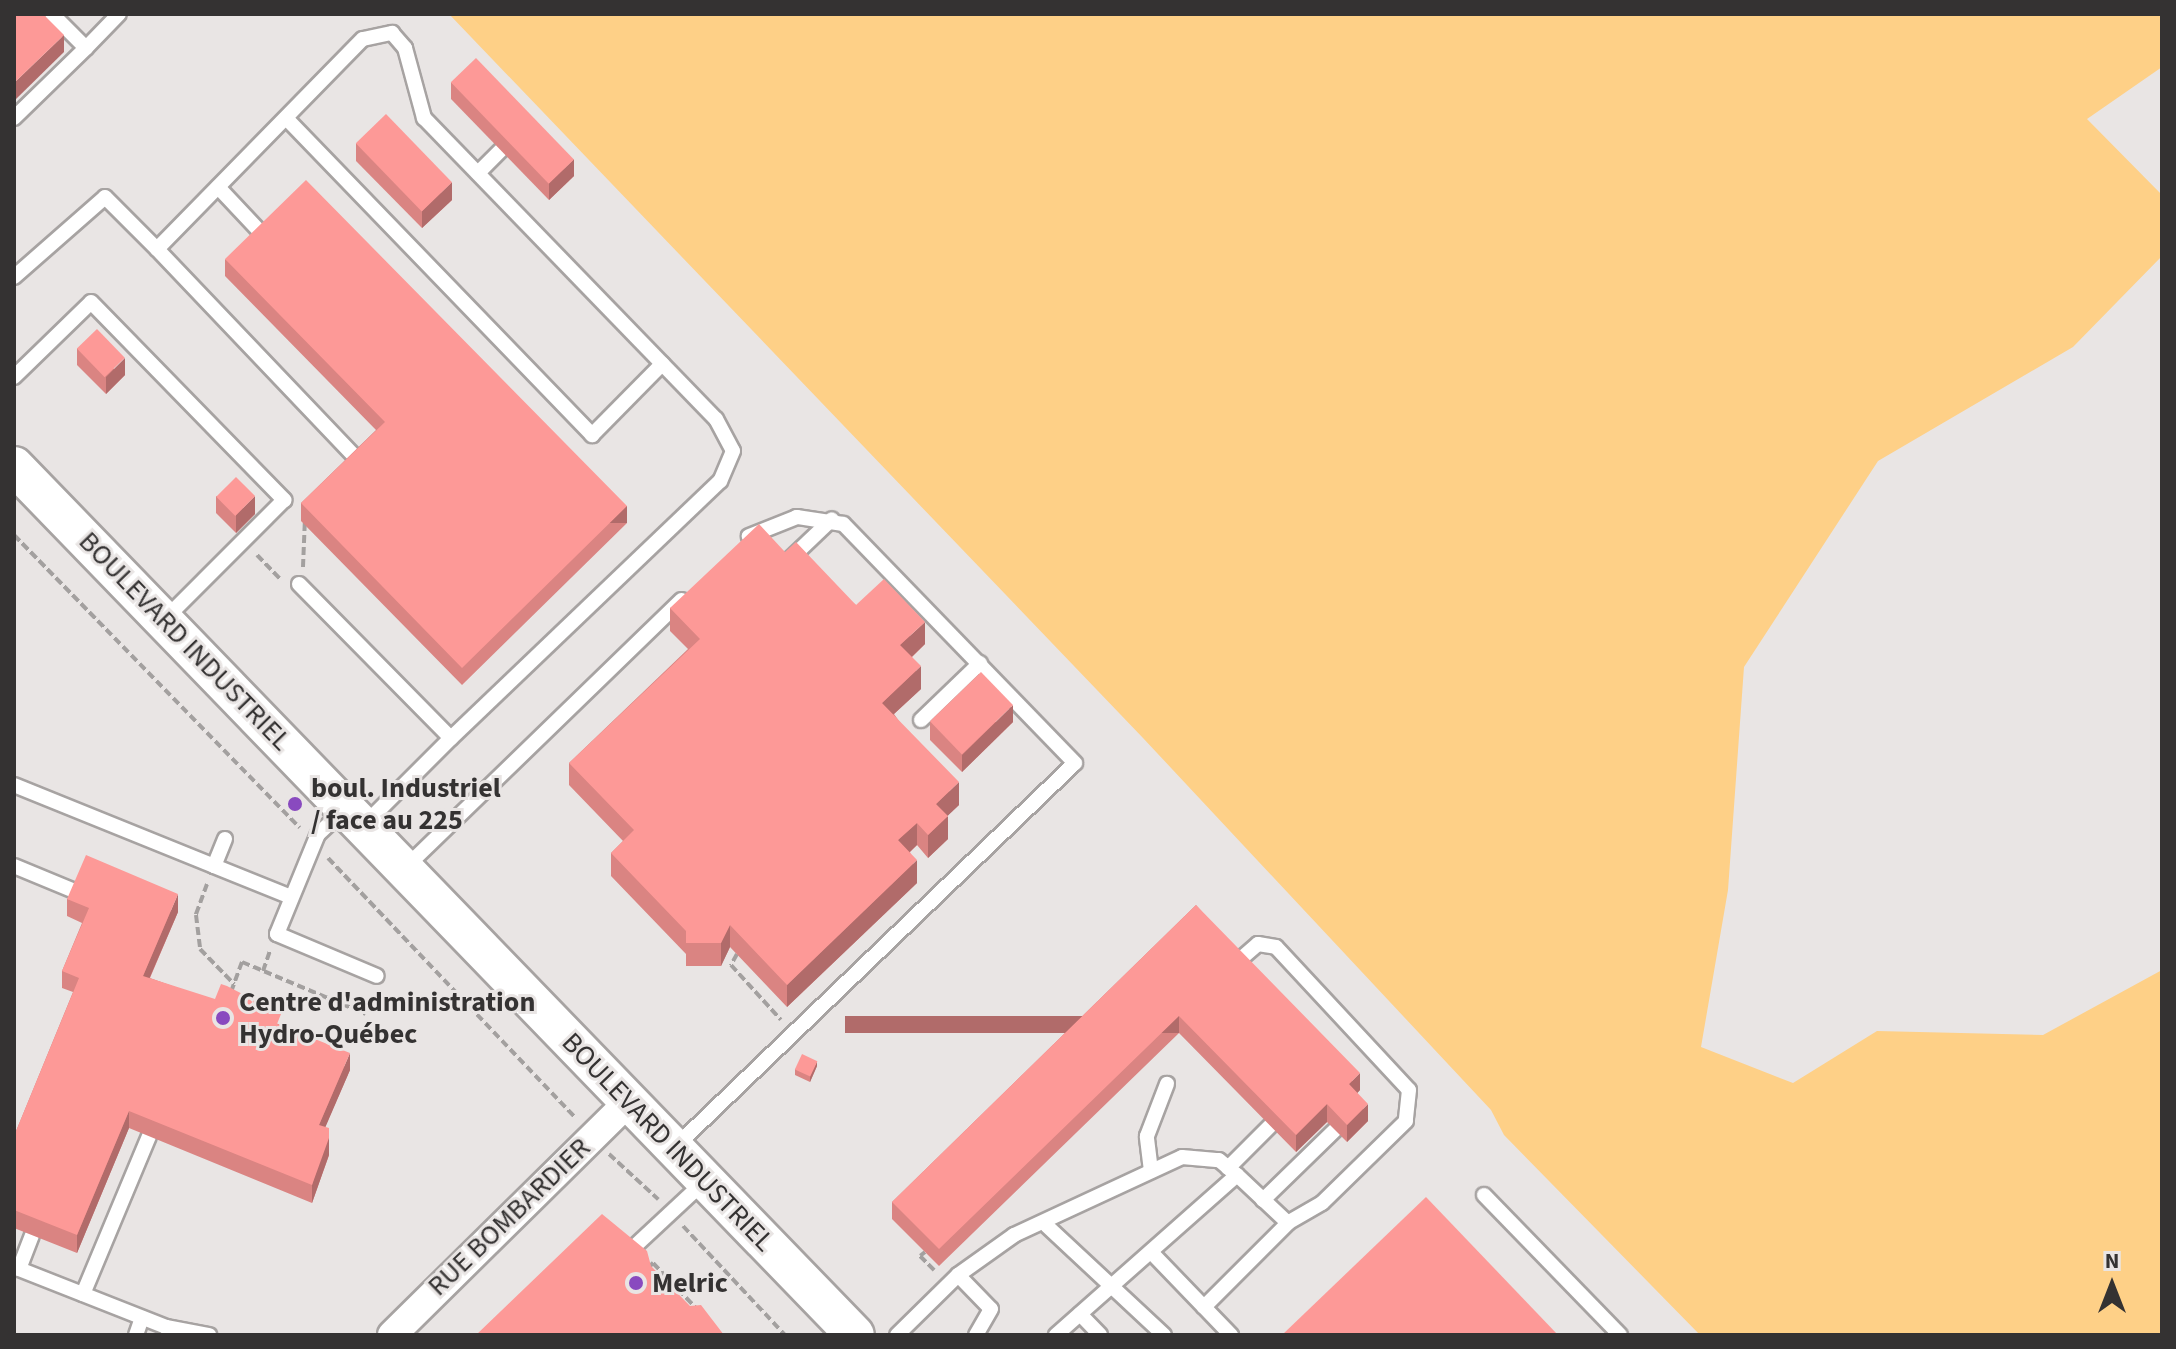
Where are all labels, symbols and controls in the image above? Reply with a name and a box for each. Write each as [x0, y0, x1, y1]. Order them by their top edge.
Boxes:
street label: BOULEVARD INDUSTRIEL [72, 525, 298, 757]
place label: boul. Industriel / face au 225 [311, 771, 501, 837]
marker: boul. Industriel / face au 225 [286, 795, 304, 813]
place label: Centre d'administration Hydro-Québec [239, 985, 535, 1051]
marker: Centre d'administration Hydro-Québec [214, 1009, 232, 1027]
street label: BOULEVARD INDUSTRIEL [555, 1026, 781, 1258]
street label: RUE BOMBARDIER [421, 1131, 597, 1303]
north arrow [2072, 1245, 2152, 1325]
text: N [2105, 1245, 2119, 1277]
place label: Melric [652, 1266, 728, 1300]
marker: Melric [627, 1274, 645, 1292]

